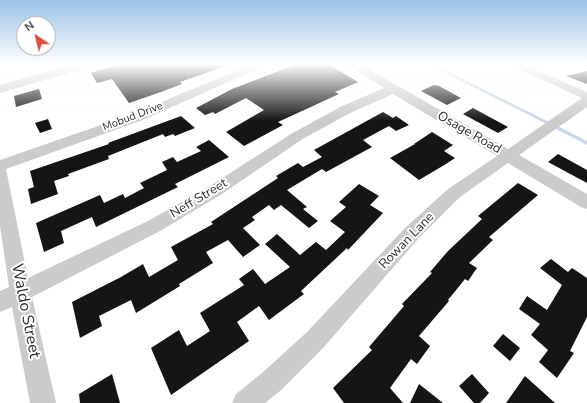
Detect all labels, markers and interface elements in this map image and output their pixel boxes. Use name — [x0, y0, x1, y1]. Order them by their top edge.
north arrow — [16, 16, 56, 56]
text: N — [22, 18, 37, 35]
street label: Mobud Drive — [101, 99, 165, 135]
street label: Osage Road — [434, 108, 504, 158]
street label: Neff Street — [168, 176, 230, 222]
street label: Rowan Lane — [376, 210, 438, 272]
street label: Waldo Street — [6, 262, 44, 360]

